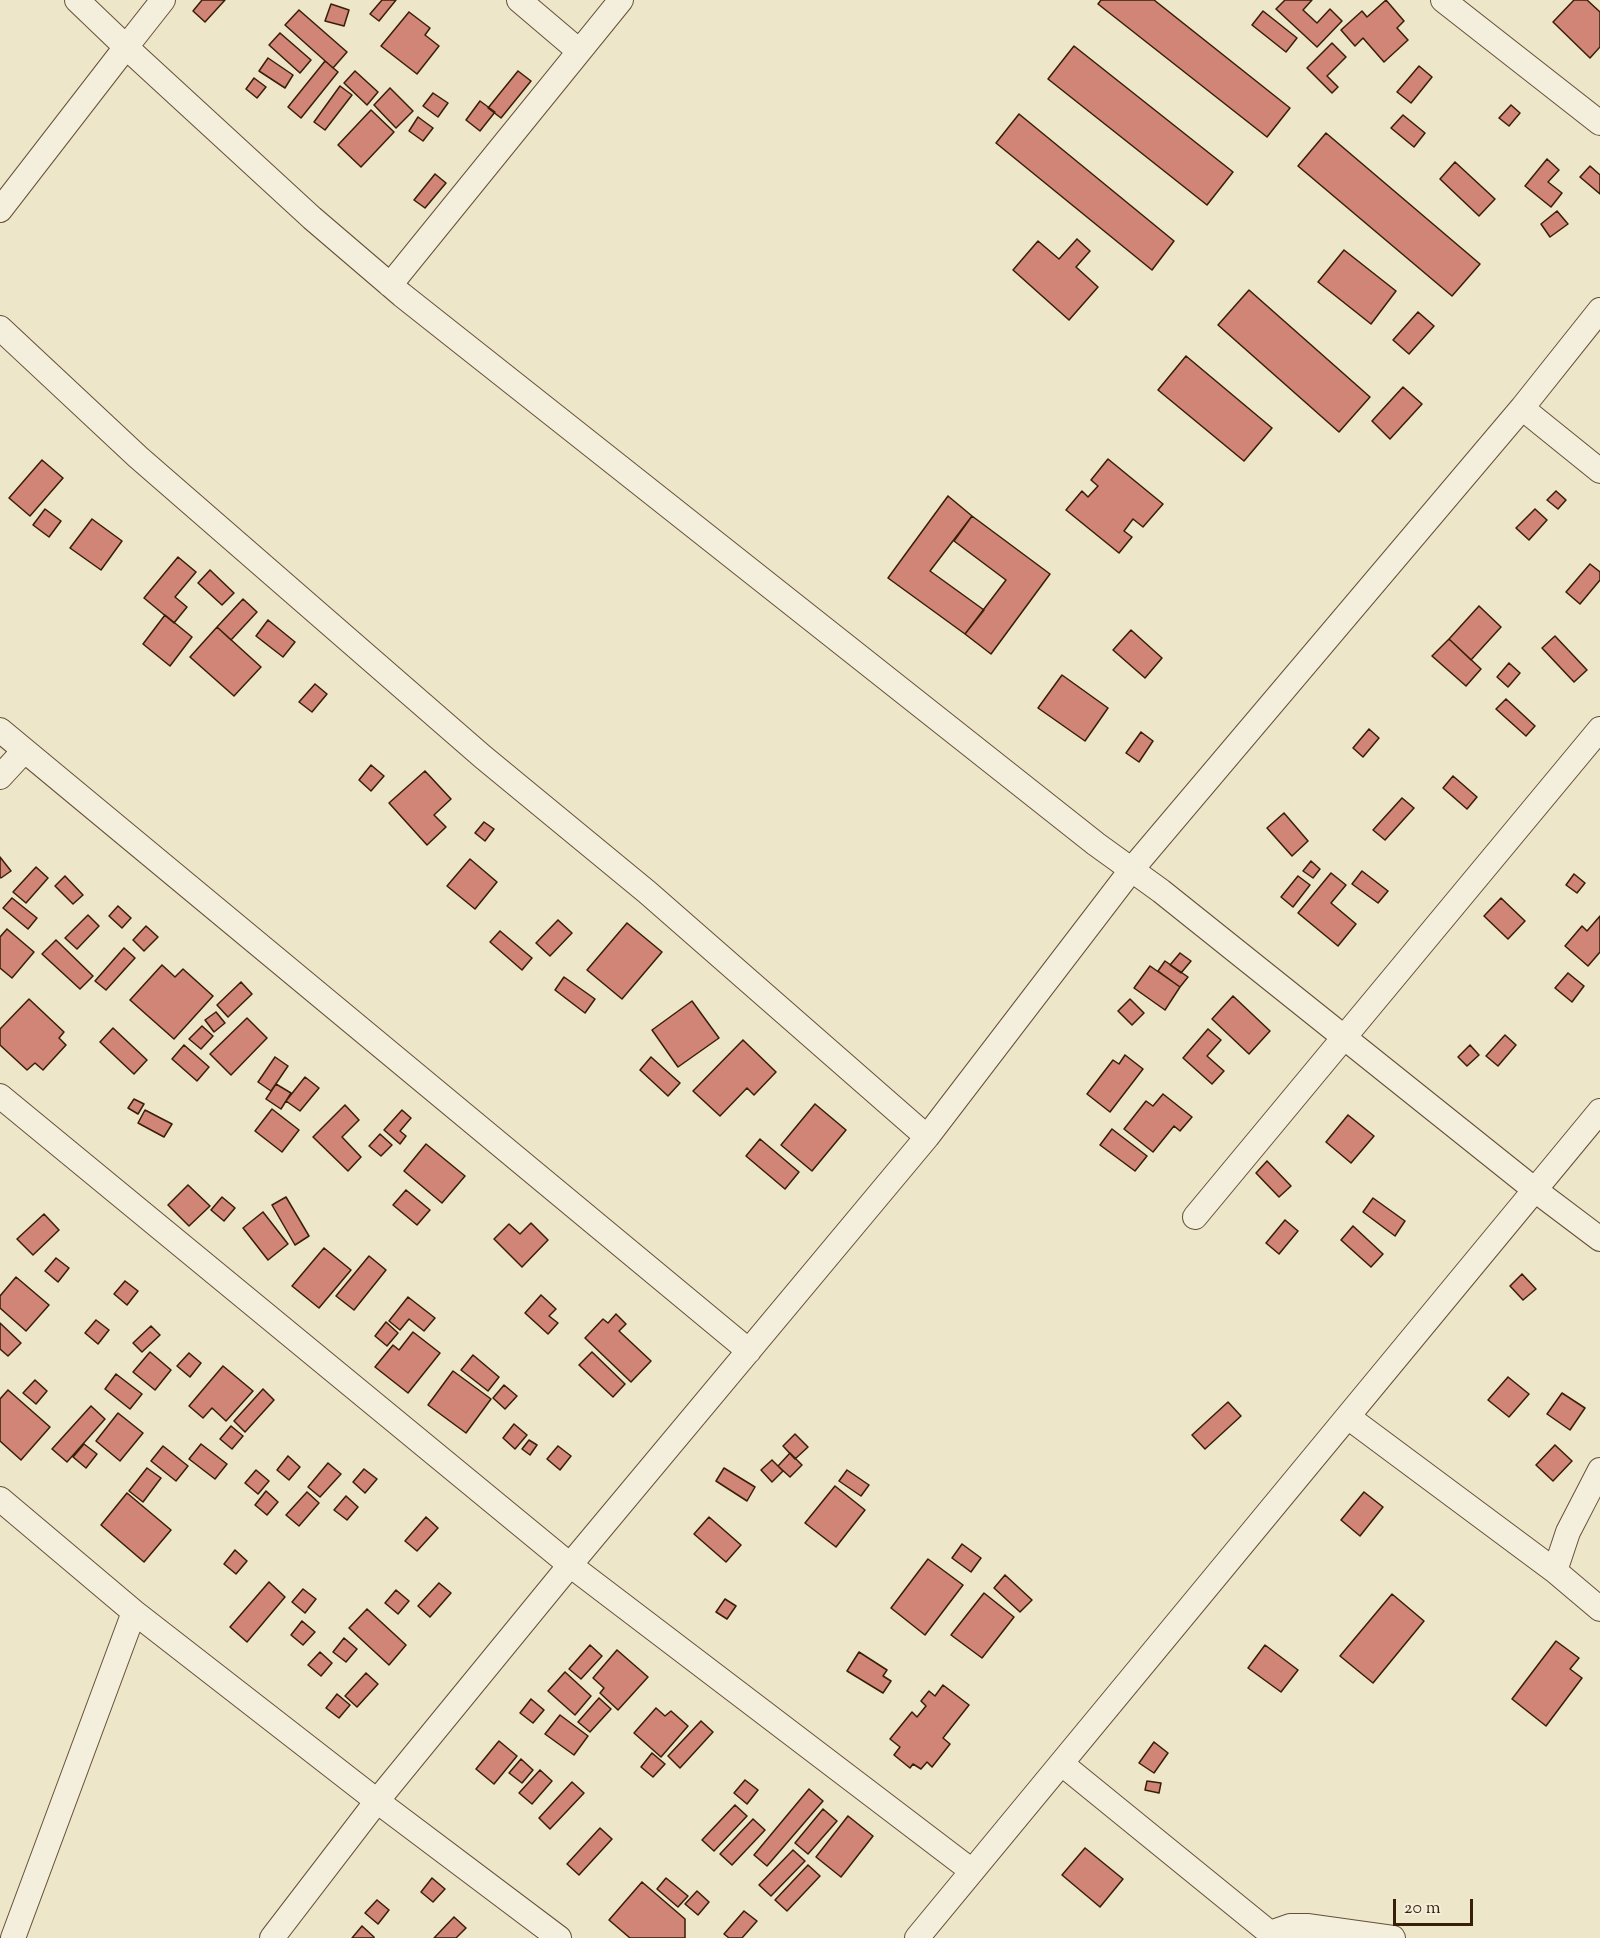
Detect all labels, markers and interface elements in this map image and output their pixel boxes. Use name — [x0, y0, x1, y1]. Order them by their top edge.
scale bar — [1396, 1887, 1476, 1925]
text: 20 m — [1404, 1896, 1441, 1922]

